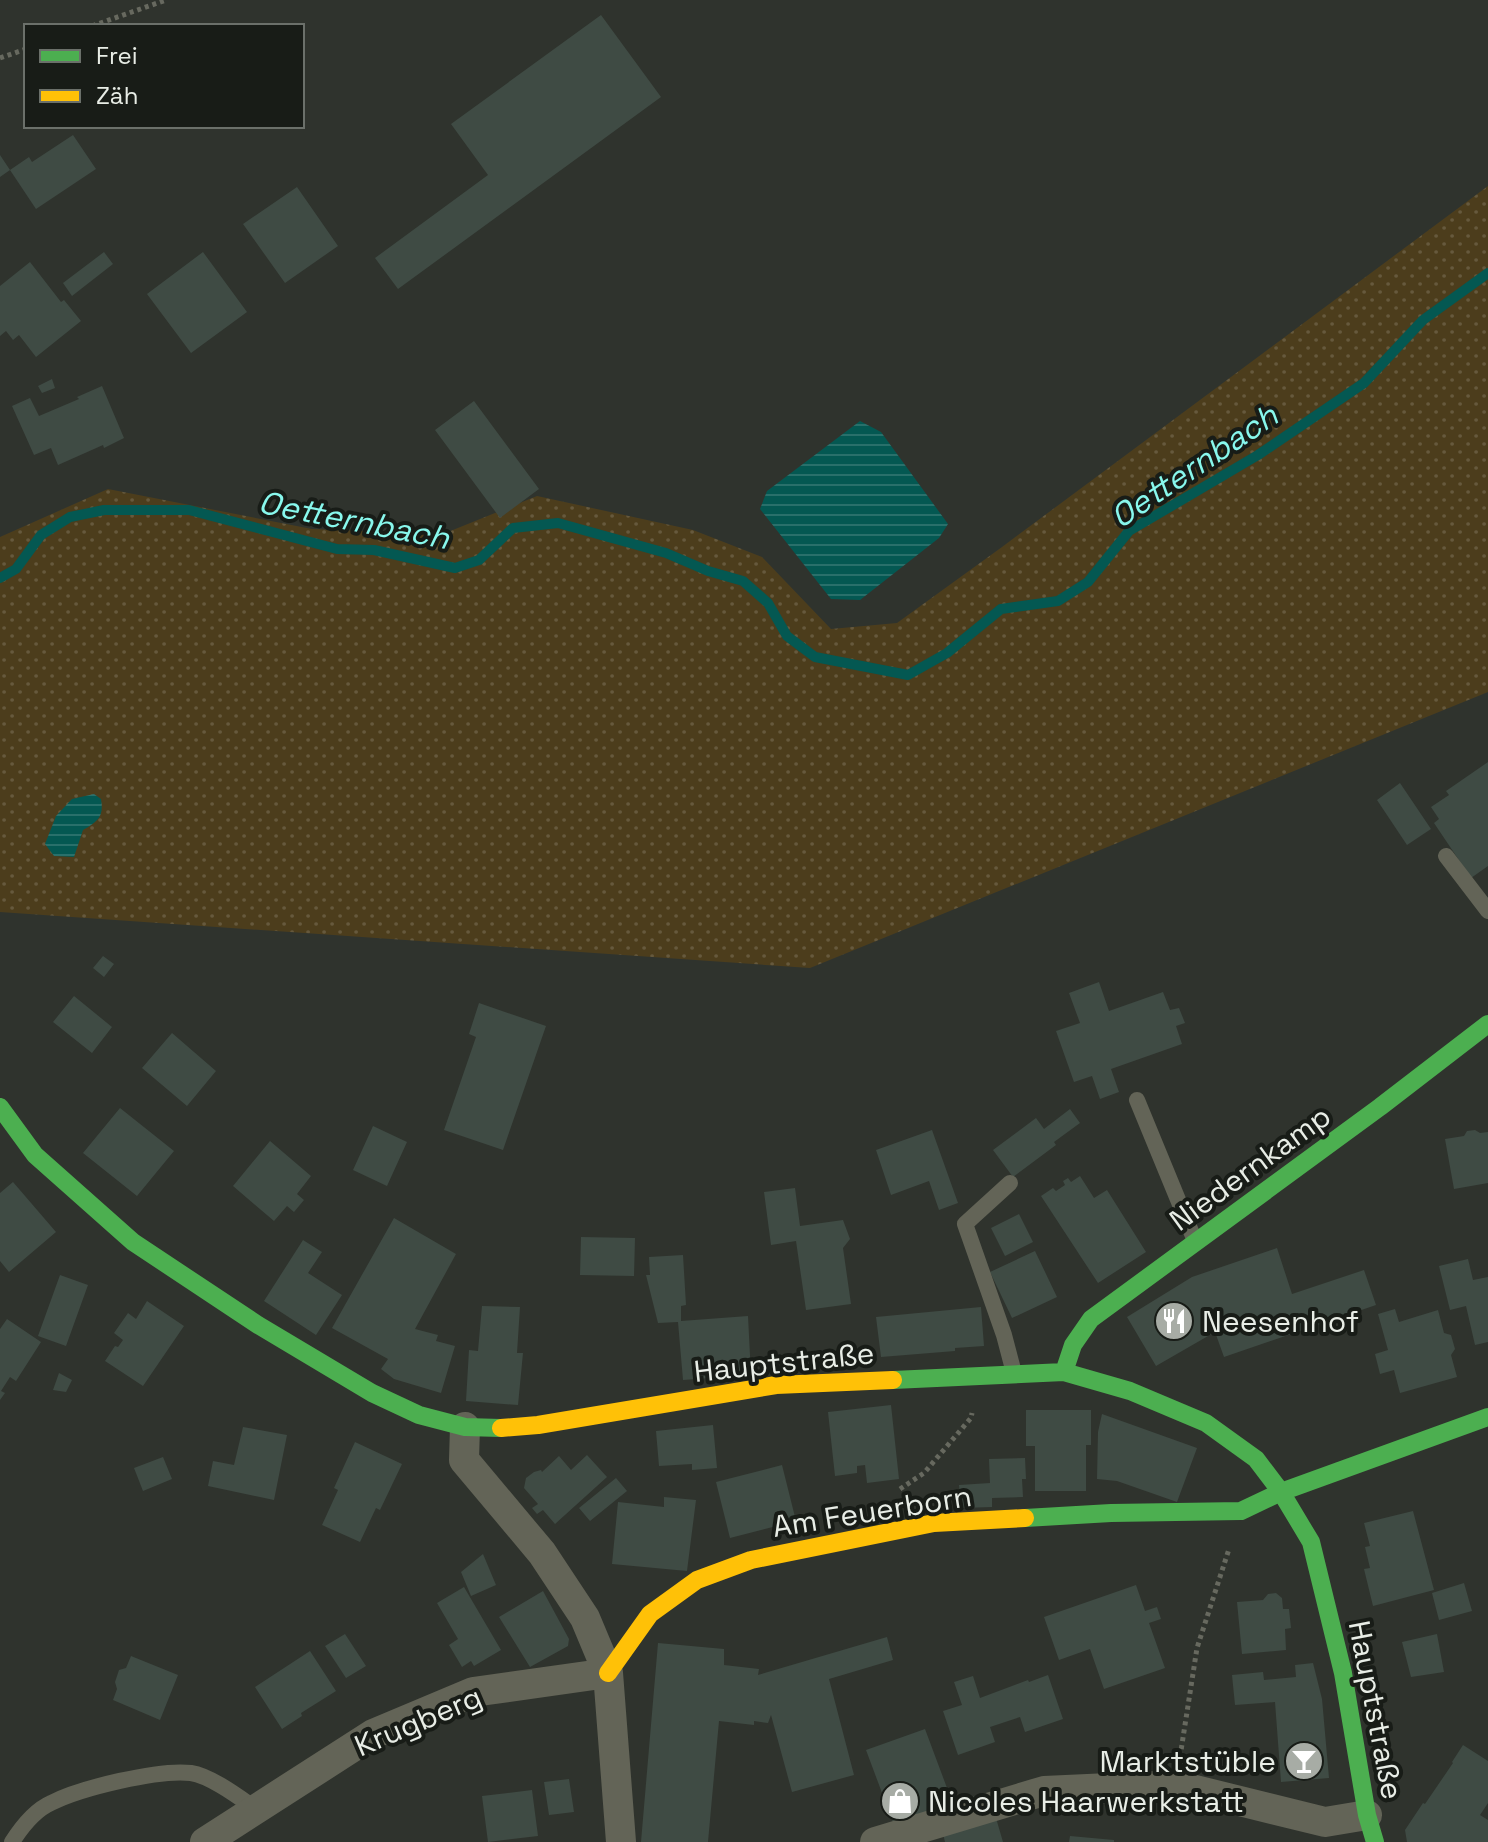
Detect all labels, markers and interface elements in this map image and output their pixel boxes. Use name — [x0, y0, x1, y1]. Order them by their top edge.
legend — [24, 24, 304, 128]
text: Frei — [96, 40, 138, 71]
text: Zäh — [96, 80, 138, 111]
water label: Oetternbach — [1103, 395, 1286, 537]
water label: Oetternbach — [255, 482, 454, 558]
street label: Niedernkamp — [1162, 1096, 1338, 1240]
restaurant icon: Neesenhof — [1153, 1300, 1195, 1342]
place label: Neesenhof — [1202, 1302, 1359, 1341]
street label: Hauptstraße — [692, 1333, 876, 1391]
street label: Am Feuerborn — [770, 1476, 974, 1546]
street label: Hauptstraße — [1340, 1617, 1412, 1803]
street label: Krugberg — [349, 1677, 487, 1765]
bar icon: Marktstüble — [1283, 1740, 1325, 1782]
place label: Marktstüble — [1099, 1742, 1276, 1781]
shop icon: Nicoles Haarwerkstatt — [879, 1780, 921, 1822]
place label: Nicoles Haarwerkstatt — [928, 1782, 1244, 1821]

